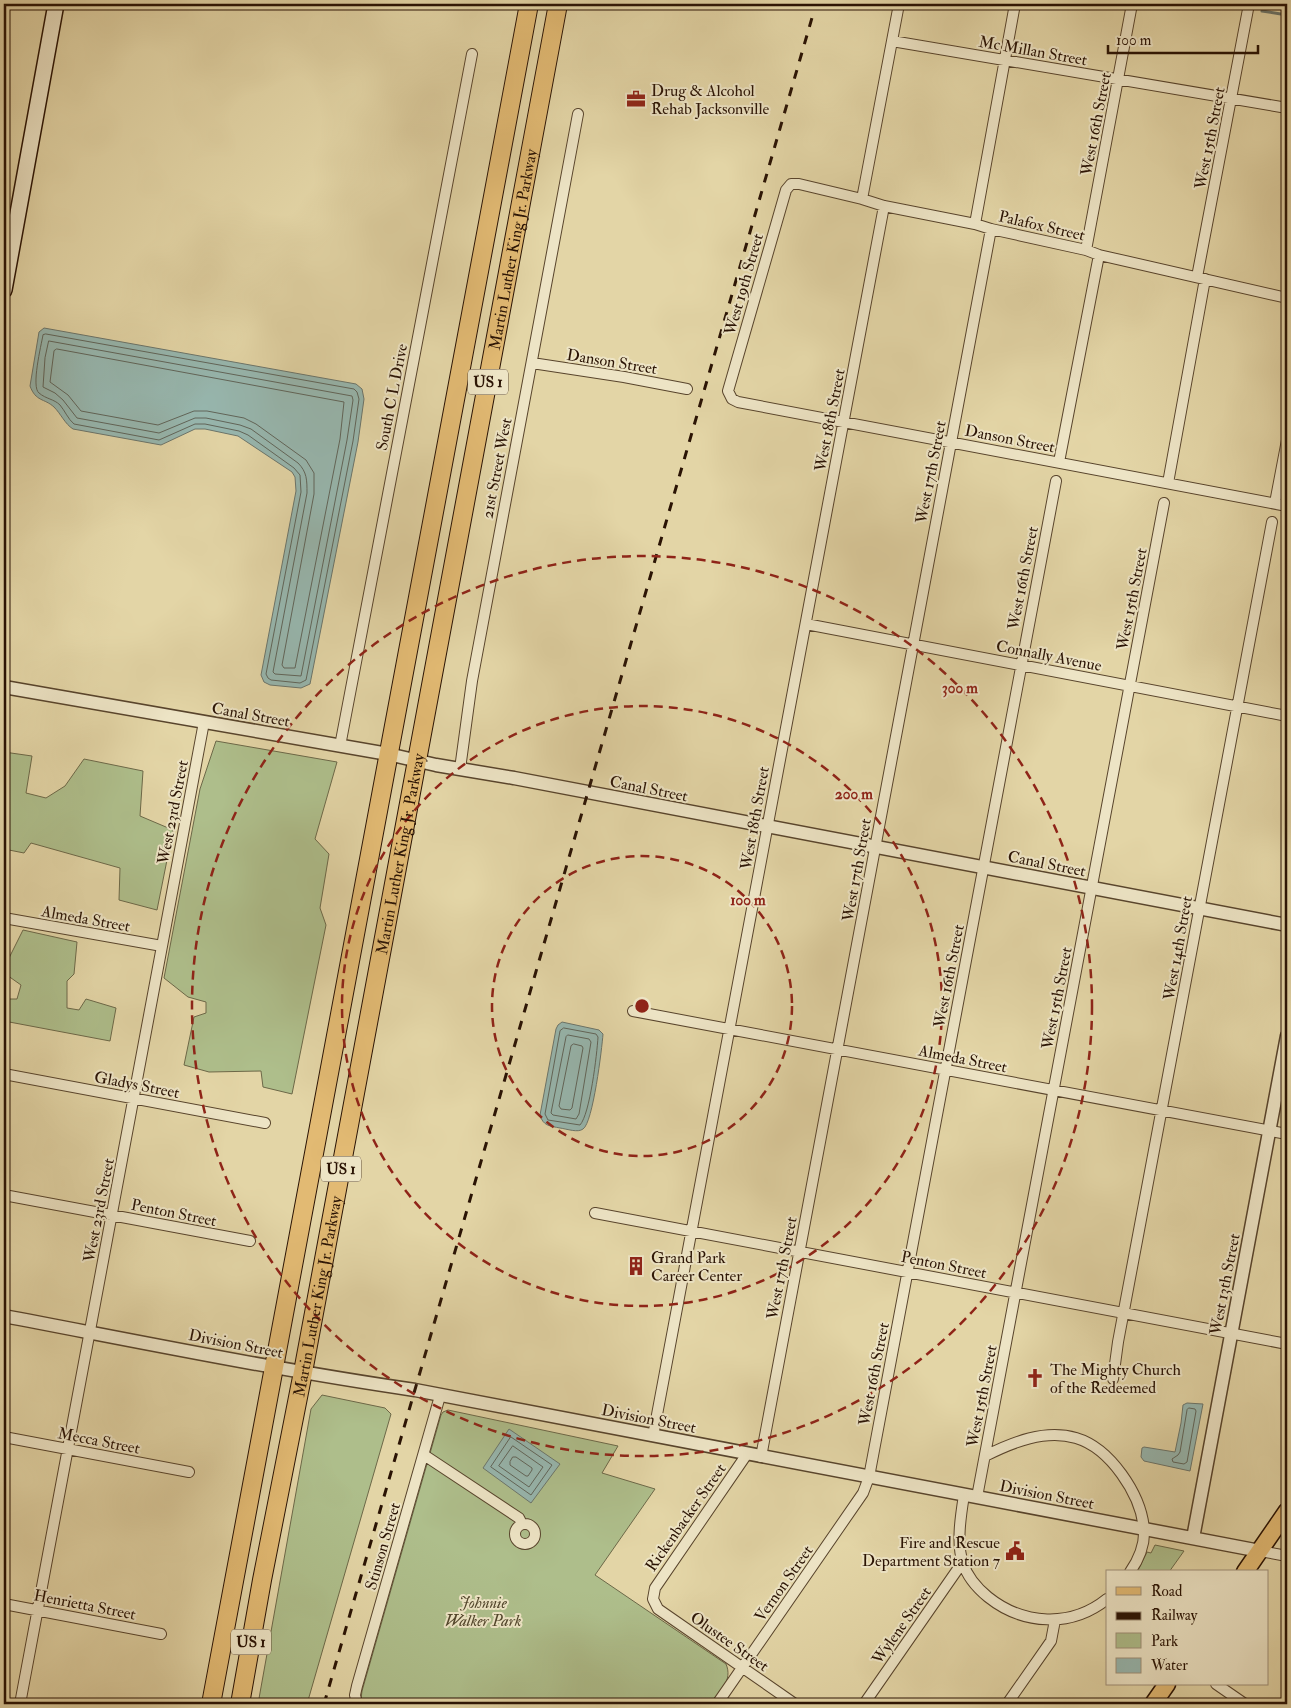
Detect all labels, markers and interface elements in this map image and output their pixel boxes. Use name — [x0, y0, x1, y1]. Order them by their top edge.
scale bar — [1108, 22, 1258, 54]
text: 100 m — [1116, 31, 1152, 50]
street label: Mc Millan Street — [977, 32, 1089, 70]
street label: West 16th Street — [1076, 71, 1116, 179]
place label: Drug & Alcohol Rehab Jacksonville — [651, 81, 769, 120]
street label: West 15th Street — [1190, 85, 1230, 192]
office icon: Drug & Alcohol Rehab Jacksonville — [625, 88, 647, 110]
street label: Martin Luther King Jr. Parkway — [485, 146, 542, 352]
street label: Palafox Street — [997, 206, 1087, 246]
street label: West 19th Street — [720, 231, 768, 338]
street label: South C L Drive — [372, 342, 412, 452]
street label: Danson Street — [565, 345, 658, 379]
street label: West 18th Street — [810, 367, 850, 474]
road number: US 1 — [468, 370, 508, 394]
street label: 21st Street West — [477, 416, 517, 520]
street label: West 17th Street — [911, 419, 951, 526]
street label: Danson Street — [963, 420, 1056, 458]
street label: West 16th Street — [1003, 525, 1043, 633]
street label: West 15th Street — [1112, 546, 1152, 653]
street label: Connally Avenue — [994, 636, 1104, 676]
text: 300 m — [942, 679, 978, 698]
street label: Canal Street — [210, 698, 292, 732]
street label: Martin Luther King Jr. Parkway — [372, 751, 429, 956]
street label: West 23rd Street — [153, 759, 193, 867]
street label: West 18th Street — [736, 765, 774, 872]
street label: Canal Street — [608, 772, 690, 806]
text: 200 m — [835, 785, 873, 804]
street label: West 17th Street — [838, 817, 876, 924]
street label: Canal Street — [1006, 847, 1088, 881]
text: 100 m — [730, 891, 766, 910]
street label: West 14th Street — [1159, 895, 1197, 1003]
street label: Almeda Street — [39, 901, 132, 937]
street label: West 16th Street — [929, 923, 969, 1031]
street label: West 15th Street — [1037, 945, 1077, 1052]
centre of rings — [633, 997, 651, 1015]
street label: Almeda Street — [916, 1040, 1009, 1077]
street label: Gladys Street — [92, 1067, 181, 1103]
road number: US 1 — [321, 1156, 361, 1182]
street label: West 23rd Street — [79, 1157, 119, 1265]
street label: Martin Luther King Jr. Parkway — [289, 1193, 347, 1399]
street label: Penton Street — [129, 1195, 218, 1231]
street label: West 17th Street — [762, 1215, 802, 1322]
street label: West 13th Street — [1205, 1232, 1245, 1338]
street label: Penton Street — [899, 1247, 988, 1283]
place label: Grand Park Career Center — [651, 1248, 742, 1286]
building icon: Grand Park Career Center — [625, 1255, 647, 1277]
street label: West 16th Street — [854, 1321, 894, 1429]
street label: Division Street — [187, 1325, 285, 1363]
street label: West 15th Street — [962, 1343, 1002, 1450]
place label: The Mighty Church of the Redeemed — [1050, 1360, 1181, 1398]
church icon: The Mighty Church of the Redeemed — [1024, 1367, 1046, 1389]
street label: Division Street — [600, 1400, 698, 1438]
street label: Mecca Street — [56, 1423, 142, 1459]
street label: Rickenbacker Street — [641, 1460, 731, 1575]
street label: Division Street — [998, 1476, 1096, 1514]
street label: Stinson Street — [361, 1500, 405, 1592]
place label: Fire and Rescue Department Station 7 — [862, 1533, 1001, 1572]
public building icon: Fire and Rescue Department Station 7 — [1004, 1540, 1026, 1562]
street label: Vernon Street — [750, 1541, 817, 1626]
legend — [1106, 1570, 1268, 1686]
text: Road — [1151, 1582, 1183, 1601]
street label: Wylene Street — [867, 1583, 936, 1669]
street label: Henrietta Street — [32, 1585, 138, 1625]
park label: Johnnie Walker Park — [445, 1593, 522, 1631]
text: Railway — [1151, 1606, 1198, 1625]
street label: Olustee Street — [686, 1607, 773, 1676]
road number: US 1 — [231, 1630, 271, 1654]
text: Park — [1151, 1632, 1178, 1651]
text: Water — [1150, 1656, 1188, 1675]

